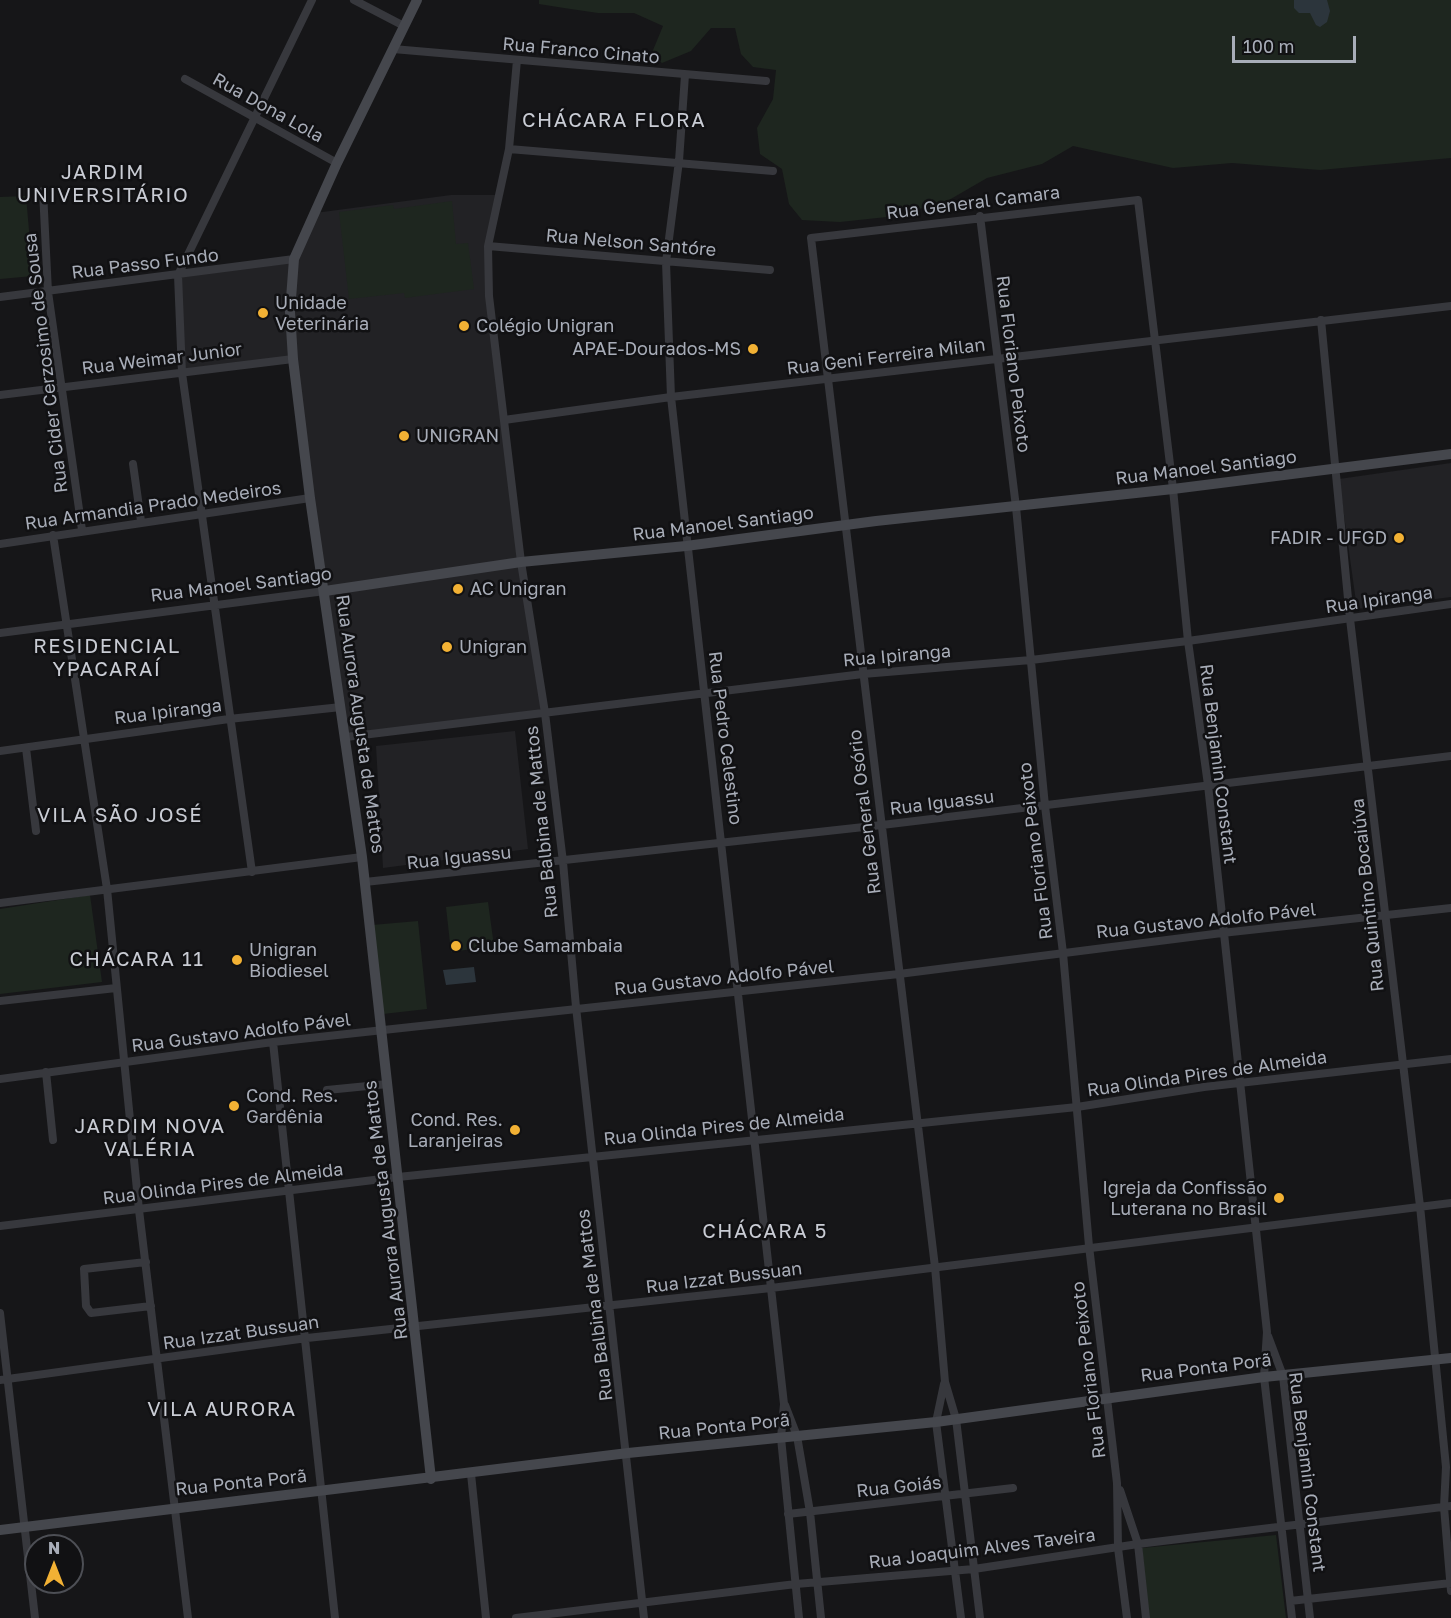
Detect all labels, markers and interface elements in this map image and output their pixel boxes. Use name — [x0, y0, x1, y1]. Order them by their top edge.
scale bar — [1235, 24, 1360, 62]
street label: Rua Franco Cinato — [502, 33, 660, 69]
text: 100 m — [1243, 35, 1294, 57]
street label: Rua Dona Lola — [209, 69, 327, 147]
district label: CHÁCARA FLORA — [522, 109, 706, 133]
district label: JARDIM UNIVERSITÁRIO — [17, 161, 189, 208]
street label: Rua General Camara — [885, 182, 1061, 224]
street label: Rua Nelson Santóre — [545, 225, 717, 261]
street label: Rua Cider Cerzosimo de Sousa — [19, 232, 73, 494]
street label: Rua Passo Fundo — [70, 244, 220, 284]
street label: Rua Floriano Peixoto — [991, 274, 1035, 454]
place label: Unidade Veterinária — [275, 292, 369, 334]
marker: Unidade Veterinária — [256, 306, 270, 320]
place label: Colégio Unigran — [476, 315, 614, 337]
marker: Colégio Unigran — [457, 319, 471, 333]
street label: Rua Geni Ferreira Milan — [785, 334, 987, 380]
street label: Rua Weimar Junior — [81, 338, 243, 380]
place label: APAE-Dourados-MS — [572, 338, 741, 360]
marker: APAE-Dourados-MS — [746, 342, 760, 356]
place label: UNIGRAN — [416, 425, 499, 447]
marker: UNIGRAN — [397, 429, 411, 443]
street label: Rua Manoel Santiago — [1114, 446, 1298, 490]
street label: Rua Armandia Prado Medeiros — [23, 477, 283, 535]
street label: Rua Manoel Santiago — [631, 502, 815, 546]
place label: FADIR - UFGD — [1270, 527, 1387, 549]
marker: FADIR - UFGD — [1392, 531, 1406, 545]
street label: Rua Manoel Santiago — [149, 563, 333, 607]
place label: AC Unigran — [470, 578, 567, 600]
marker: AC Unigran — [451, 582, 465, 596]
street label: Rua Ipiranga — [1324, 582, 1434, 618]
street label: Rua Aurora Augusta de Mattos — [331, 593, 389, 855]
district label: RESIDENCIAL YPACARAÍ — [33, 635, 181, 682]
place label: Unigran — [459, 636, 527, 658]
marker: Unigran — [440, 640, 454, 654]
street label: Rua Ipiranga — [842, 641, 952, 671]
street label: Rua Pedro Celestino — [704, 650, 746, 826]
street label: Rua Benjamin Constant — [1195, 663, 1241, 865]
street label: Rua Ipiranga — [113, 695, 223, 729]
street label: Rua Balbina de Mattos — [521, 725, 563, 919]
street label: Rua General Osório — [844, 728, 886, 896]
street label: Rua Floriano Peixoto — [1014, 761, 1058, 941]
street label: Rua Iguassu — [888, 786, 996, 820]
street label: Rua Quintino Bocaiúva — [1347, 797, 1389, 993]
district label: VILA SÃO JOSÉ — [37, 804, 203, 828]
street label: Rua Iguassu — [406, 842, 512, 874]
street label: Rua Gustavo Adolfo Pável — [1095, 899, 1317, 943]
place label: Clube Samambaia — [468, 935, 623, 957]
place label: Unigran Biodiesel — [249, 939, 329, 982]
marker: Clube Samambaia — [449, 939, 463, 953]
district label: CHÁCARA 11 — [70, 948, 204, 972]
marker: Unigran Biodiesel — [230, 953, 244, 967]
street label: Rua Gustavo Adolfo Pável — [613, 956, 835, 1000]
street label: Rua Gustavo Adolfo Pável — [130, 1009, 352, 1057]
street label: Rua Olinda Pires de Almeida — [1086, 1046, 1328, 1102]
street label: Rua Aurora Augusta de Mattos — [359, 1079, 413, 1341]
place label: Cond. Res. Gardênia — [246, 1085, 339, 1128]
marker: Cond. Res. Gardênia — [227, 1099, 241, 1113]
street label: Rua Olinda Pires de Almeida — [603, 1104, 845, 1150]
place label: Cond. Res. Laranjeiras — [408, 1109, 503, 1152]
district label: JARDIM NOVA VALÉRIA — [74, 1115, 226, 1162]
marker: Cond. Res. Laranjeiras — [508, 1123, 522, 1137]
street label: Rua Olinda Pires de Almeida — [102, 1159, 344, 1209]
place label: Igreja da Confissão Luterana no Brasil — [1102, 1177, 1267, 1220]
marker: Igreja da Confissão Luterana no Brasil — [1272, 1191, 1286, 1205]
street label: Rua Balbina de Mattos — [573, 1208, 617, 1402]
district label: CHÁCARA 5 — [702, 1220, 828, 1244]
street label: Rua Izzat Bussuan — [645, 1258, 803, 1298]
street label: Rua Floriano Peixoto — [1067, 1280, 1111, 1460]
street label: Rua Izzat Bussuan — [162, 1311, 320, 1355]
street label: Rua Ponta Porã — [1139, 1349, 1273, 1387]
street label: Rua Benjamin Constant — [1284, 1371, 1330, 1573]
district label: VILA AURORA — [147, 1398, 297, 1422]
street label: Rua Ponta Porã — [657, 1409, 791, 1445]
street label: Rua Ponta Porã — [174, 1465, 308, 1501]
street label: Rua Goiás — [855, 1472, 943, 1502]
street label: Rua Joaquim Alves Taveira — [867, 1524, 1097, 1574]
north arrow — [24, 1534, 84, 1594]
text: N — [48, 1538, 60, 1558]

